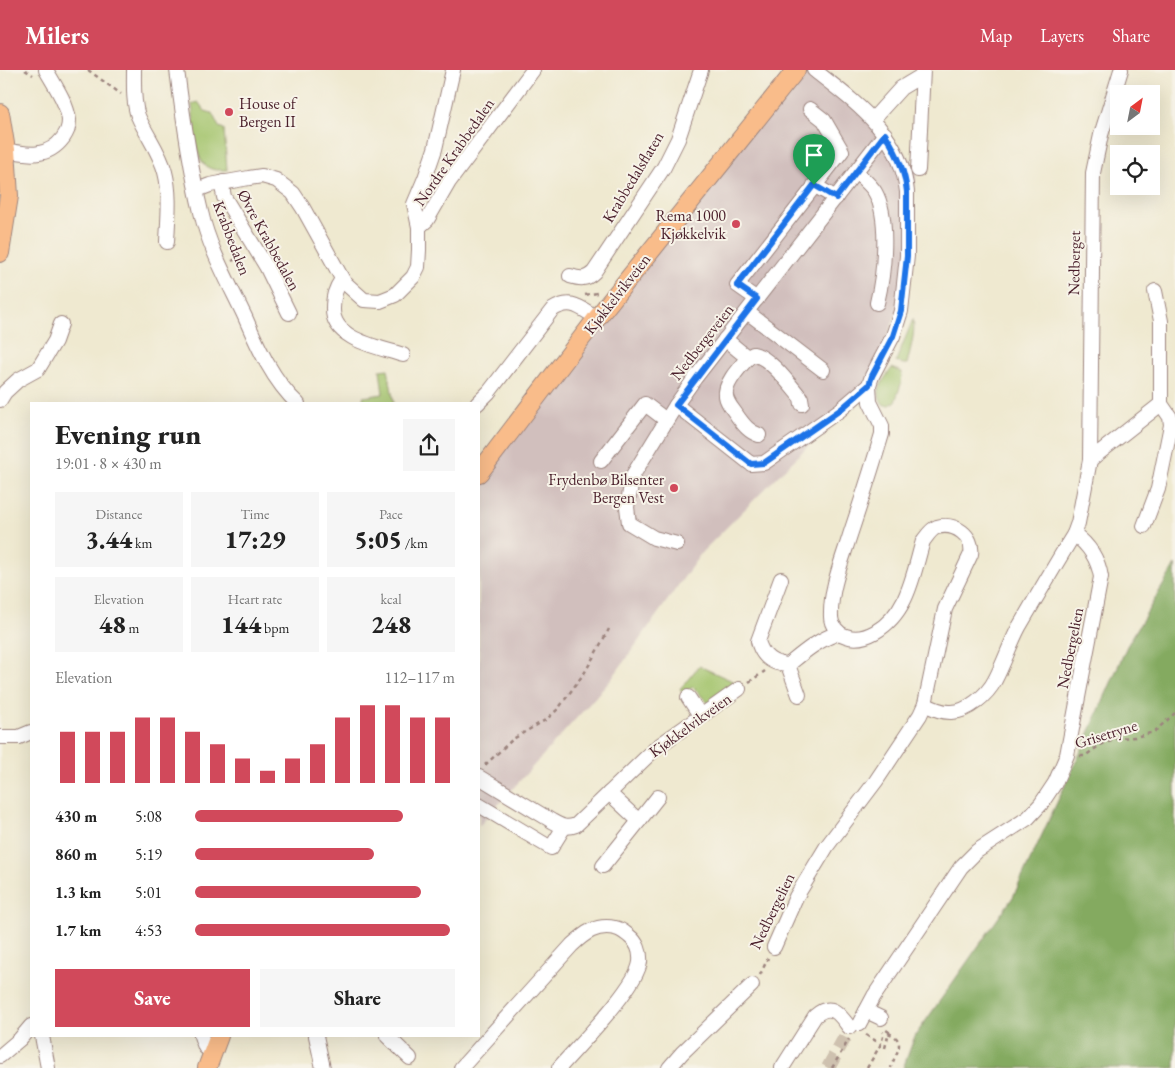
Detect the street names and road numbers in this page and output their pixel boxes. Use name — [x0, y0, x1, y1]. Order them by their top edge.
street label: Nordre Krabbedalen — [409, 94, 499, 210]
street label: Krabbedalsflaten — [598, 127, 669, 226]
street label: Øvre Krabbedalen — [233, 186, 306, 295]
street label: Krabbedalen — [208, 198, 256, 279]
street label: Nedberget — [1063, 230, 1085, 296]
street label: Kjøkkelvikveien — [579, 249, 655, 339]
street label: Nedbergeveien — [666, 299, 739, 384]
street label: Nedbergelien — [1052, 605, 1088, 690]
street label: Kjøkkelvikveien — [645, 688, 736, 762]
street label: Grisetryne — [1072, 715, 1140, 753]
street label: Nedbergelien — [745, 869, 800, 953]

